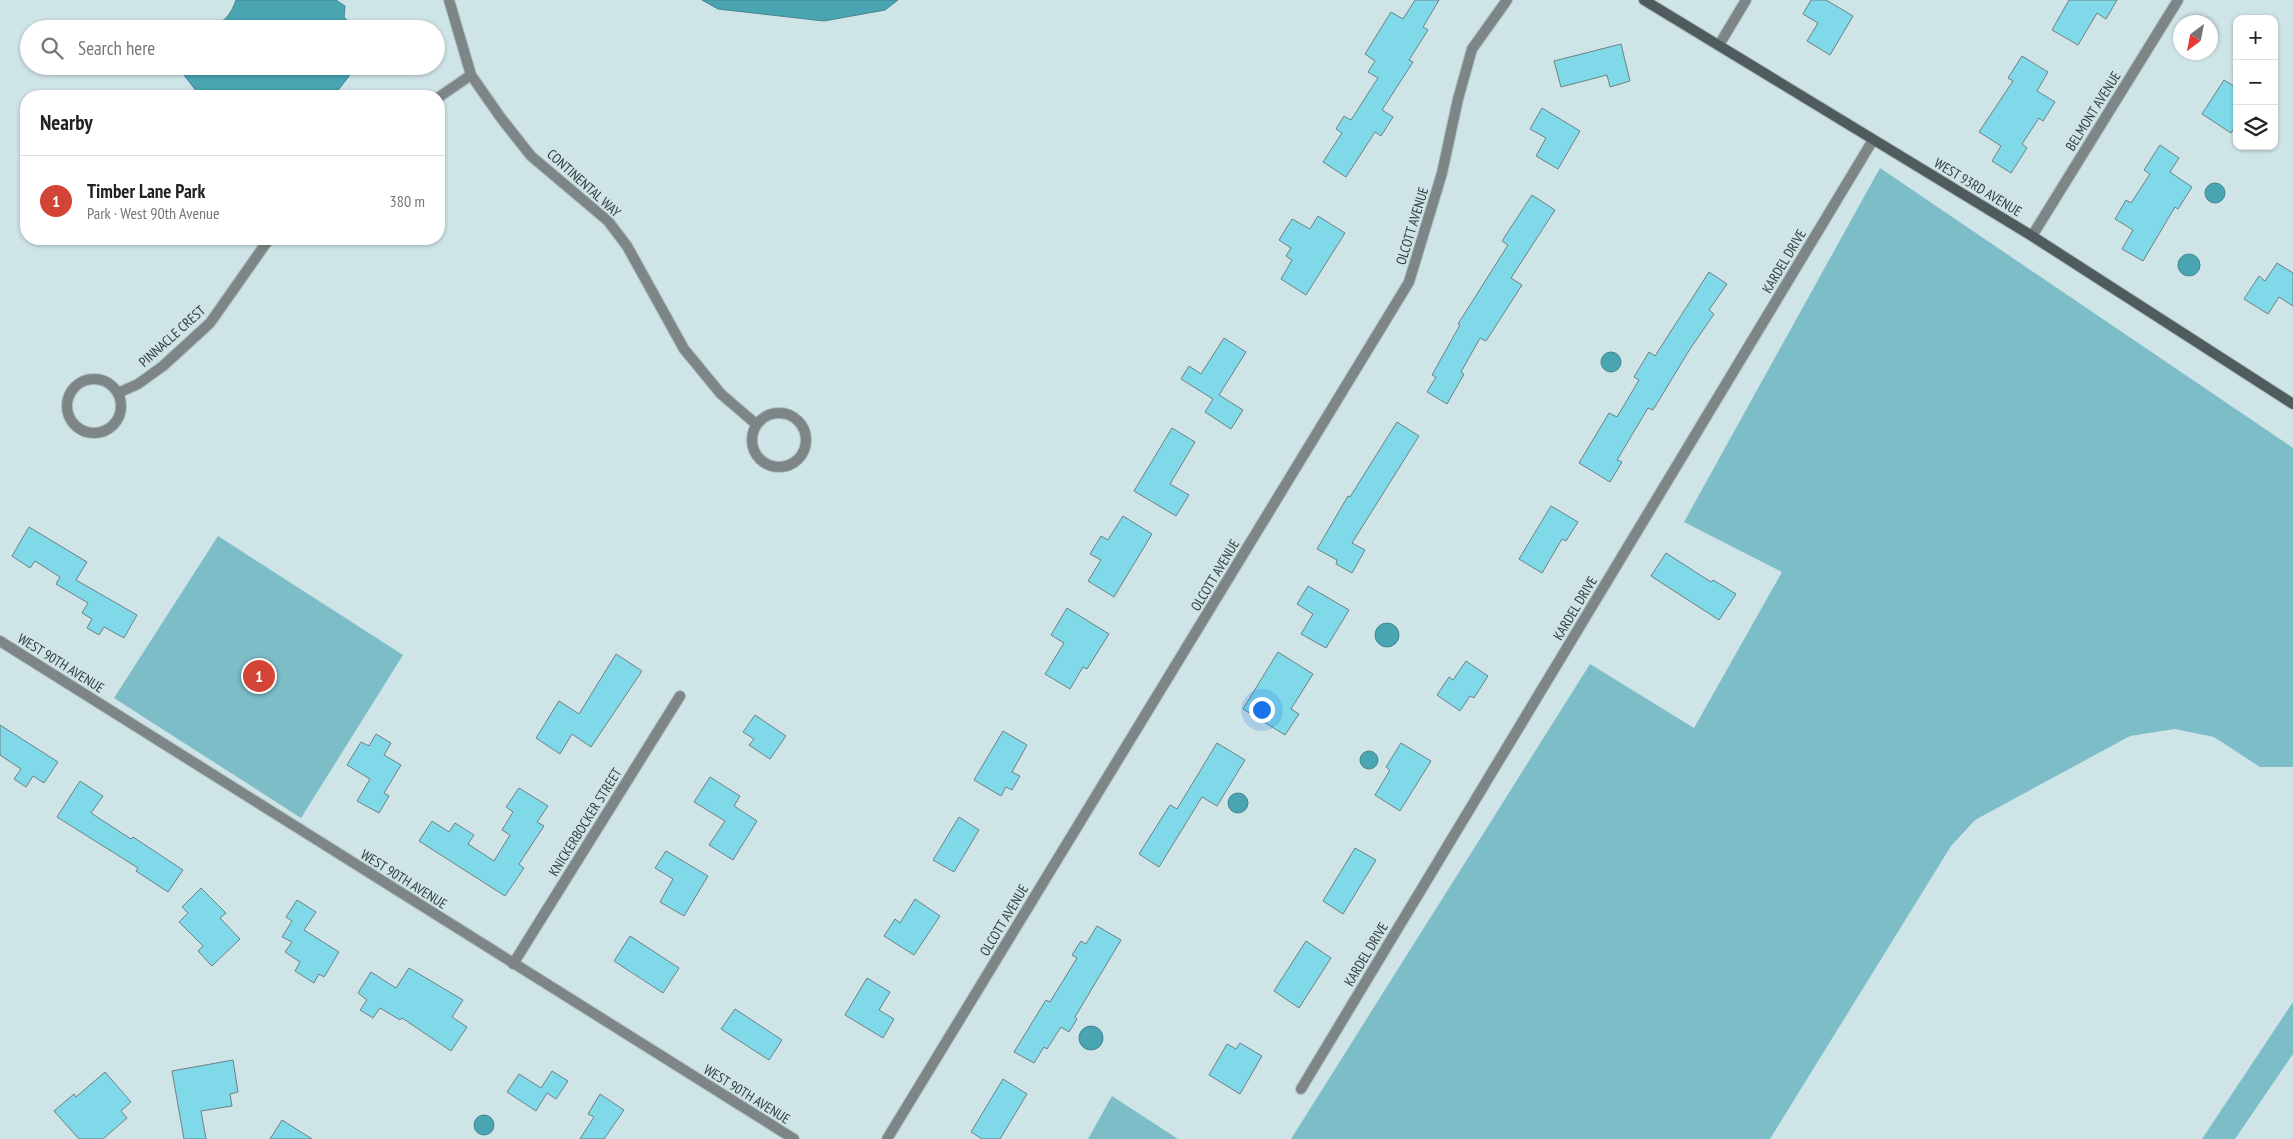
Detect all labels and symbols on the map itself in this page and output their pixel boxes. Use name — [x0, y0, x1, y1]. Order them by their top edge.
north arrow — [2173, 15, 2218, 60]
street label: BELMONT AVENUE — [2061, 68, 2125, 154]
street label: CONTINENTAL WAY — [543, 145, 625, 221]
street label: WEST 93RD AVENUE — [1931, 154, 2025, 220]
street label: OLCOTT AVENUE — [1392, 185, 1432, 267]
street label: KARDEL DRIVE — [1758, 226, 1810, 296]
street label: PINNACLE CREST — [135, 301, 210, 371]
street label: OLCOTT AVENUE — [1187, 536, 1243, 614]
street label: KARDEL DRIVE — [1549, 573, 1601, 643]
street label: WEST 90TH AVENUE — [14, 629, 108, 697]
pin: 1 — [243, 657, 275, 695]
your location — [1249, 697, 1275, 723]
street label: KNICKERBOCKER STREET — [544, 764, 626, 879]
street label: WEST 90TH AVENUE — [357, 845, 451, 913]
street label: OLCOTT AVENUE — [976, 881, 1032, 959]
street label: KARDEL DRIVE — [1340, 919, 1392, 989]
street label: WEST 90TH AVENUE — [700, 1060, 794, 1128]

